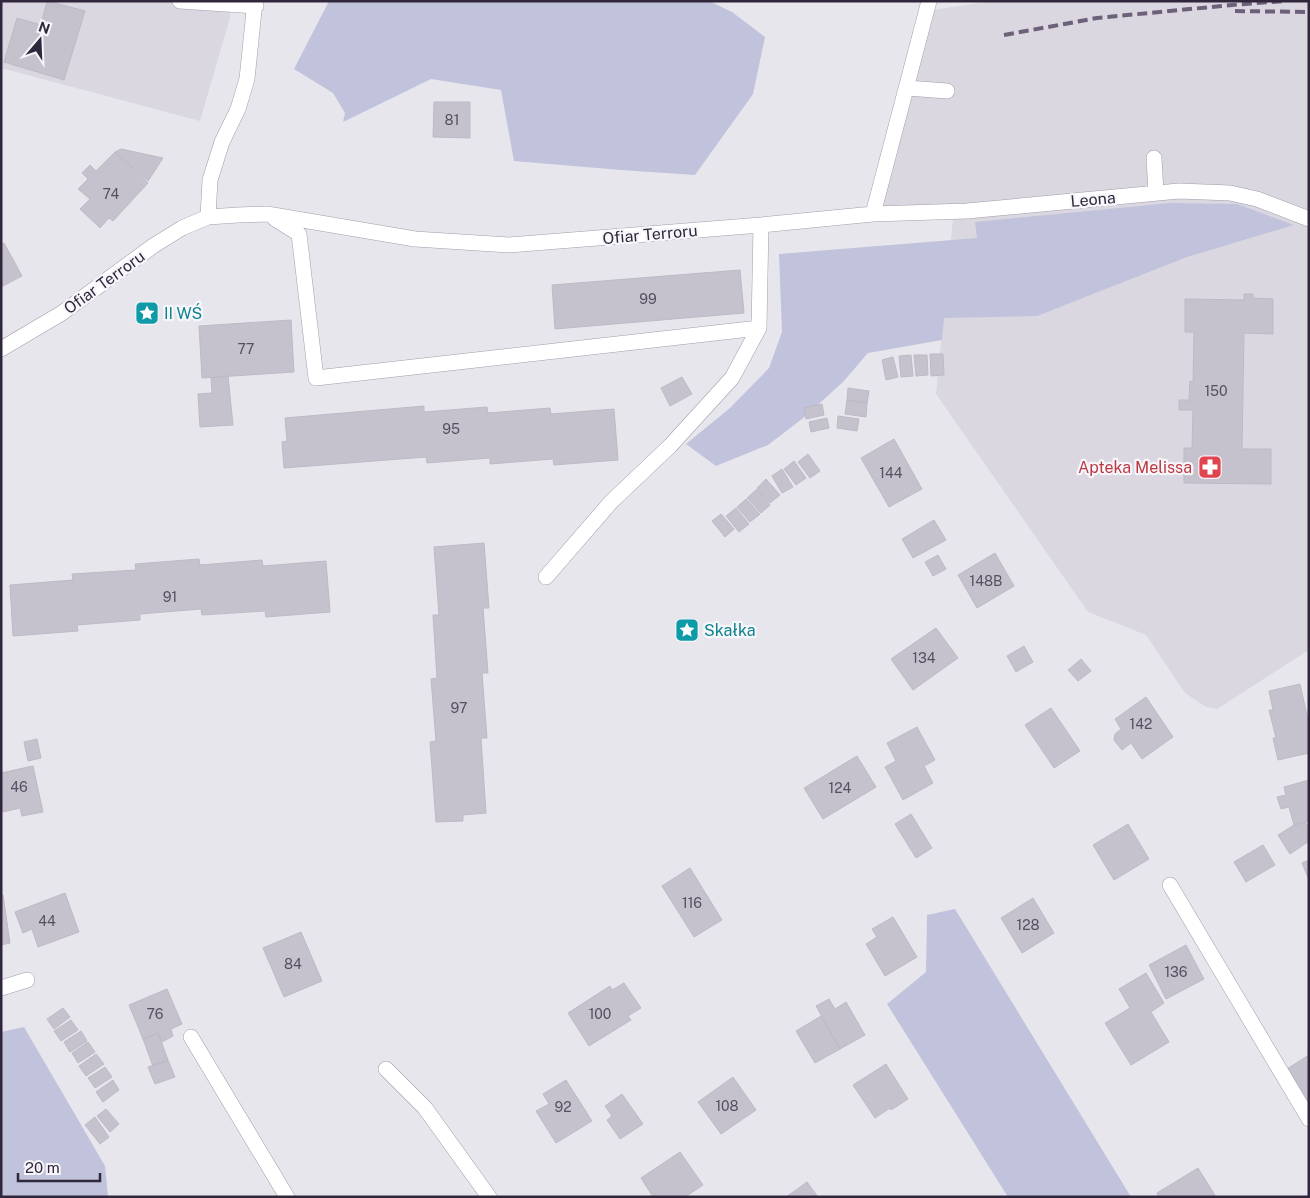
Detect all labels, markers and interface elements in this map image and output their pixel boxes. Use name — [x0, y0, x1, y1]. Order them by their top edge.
north arrow — [15, 15, 65, 65]
text: N — [36, 18, 52, 37]
house number: 81 — [445, 112, 459, 128]
house number: 74 — [103, 186, 120, 202]
street label: Leona — [1070, 188, 1116, 211]
street label: Ofiar Terroru — [602, 221, 698, 248]
street label: Ofiar Terroru — [60, 247, 148, 318]
house number: 99 — [639, 291, 657, 307]
place icon: II WŚ — [134, 300, 160, 326]
place label: II WŚ — [164, 303, 202, 323]
house number: 77 — [238, 341, 255, 357]
house number: 150 — [1204, 383, 1228, 399]
house number: 95 — [442, 421, 460, 437]
pharmacy icon: Apteka Melissa — [1197, 454, 1223, 480]
place label: Apteka Melissa — [1078, 458, 1192, 477]
house number: 144 — [879, 465, 903, 481]
house number: 148B — [970, 573, 1002, 589]
house number: 91 — [163, 589, 177, 605]
place icon: Skałka — [674, 617, 700, 643]
place label: Skałka — [704, 621, 756, 640]
house number: 134 — [912, 650, 936, 666]
house number: 97 — [451, 700, 467, 716]
house number: 142 — [1130, 716, 1152, 732]
house number: 46 — [10, 779, 28, 795]
house number: 124 — [829, 780, 852, 796]
house number: 116 — [682, 895, 702, 911]
house number: 44 — [38, 913, 56, 929]
house number: 128 — [1016, 917, 1040, 933]
house number: 84 — [284, 956, 302, 972]
house number: 136 — [1164, 964, 1188, 980]
house number: 76 — [147, 1006, 164, 1022]
house number: 100 — [589, 1006, 611, 1022]
house number: 108 — [715, 1098, 739, 1114]
house number: 92 — [554, 1099, 572, 1115]
scale bar — [18, 1150, 100, 1182]
text: 20 m — [25, 1159, 60, 1176]

